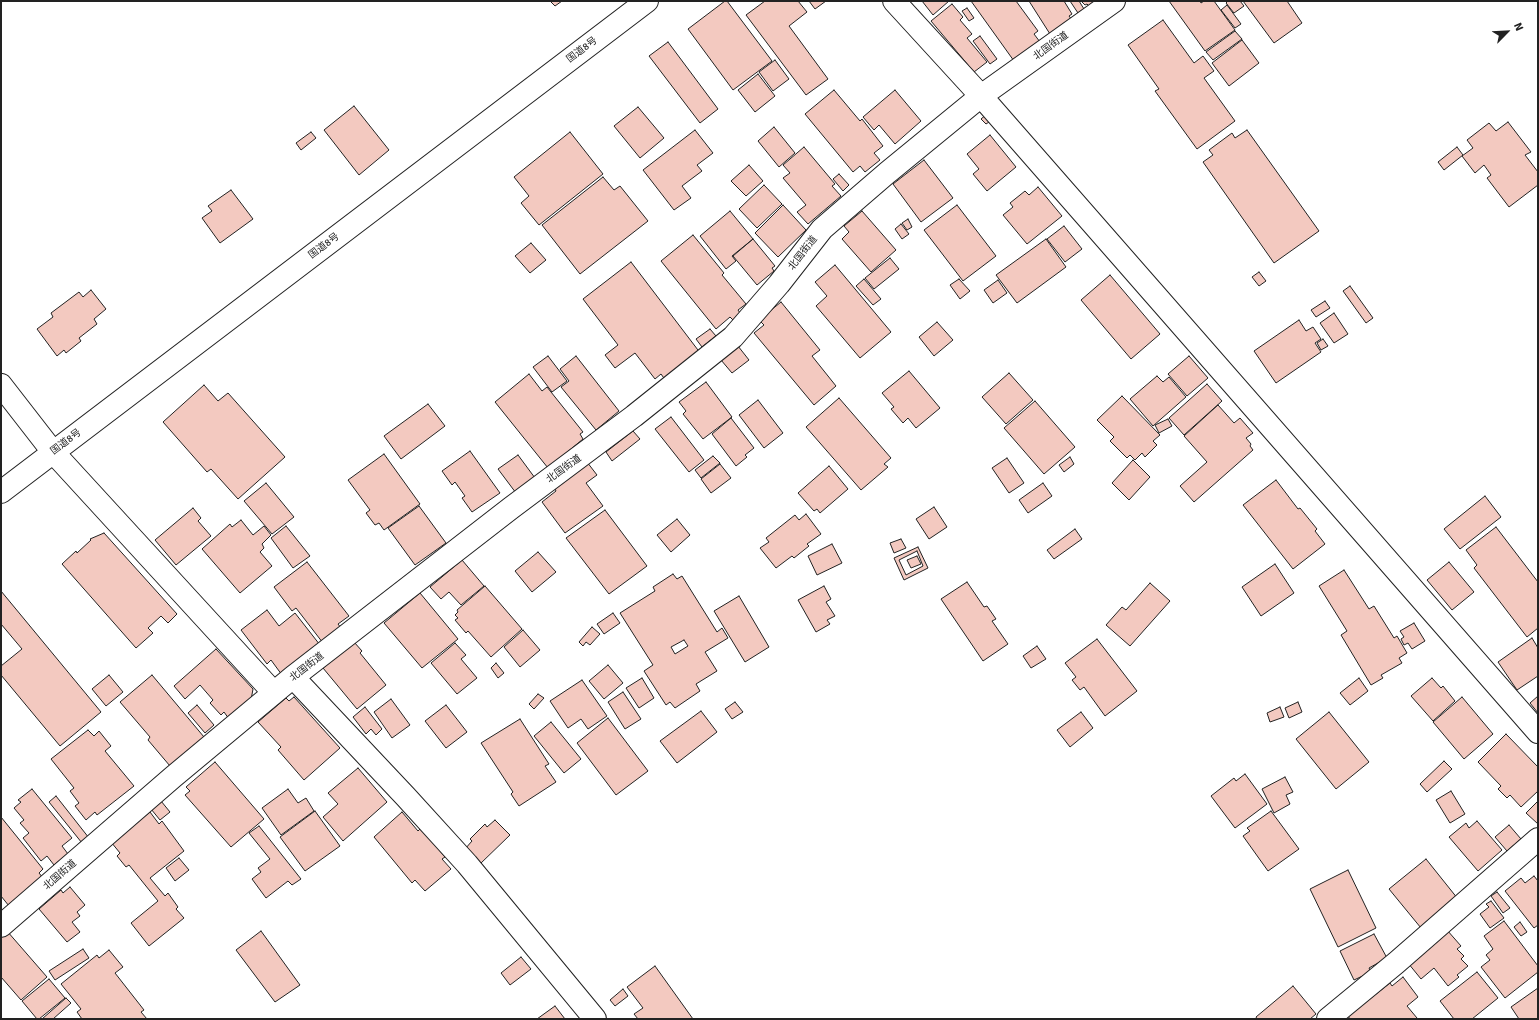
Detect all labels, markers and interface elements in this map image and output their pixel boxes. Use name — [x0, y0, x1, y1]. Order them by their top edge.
north arrow — [1487, 12, 1527, 52]
text: N — [1511, 21, 1526, 33]
street label: 北国街道 — [1031, 29, 1071, 63]
street label: 国道8号 — [564, 35, 600, 65]
street label: 国道8号 — [306, 231, 342, 261]
street label: 北国街道 — [786, 234, 820, 272]
street label: 国道8号 — [48, 427, 84, 457]
street label: 北国街道 — [544, 452, 584, 486]
street label: 北国街道 — [288, 650, 326, 684]
street label: 北国街道 — [41, 857, 79, 893]

